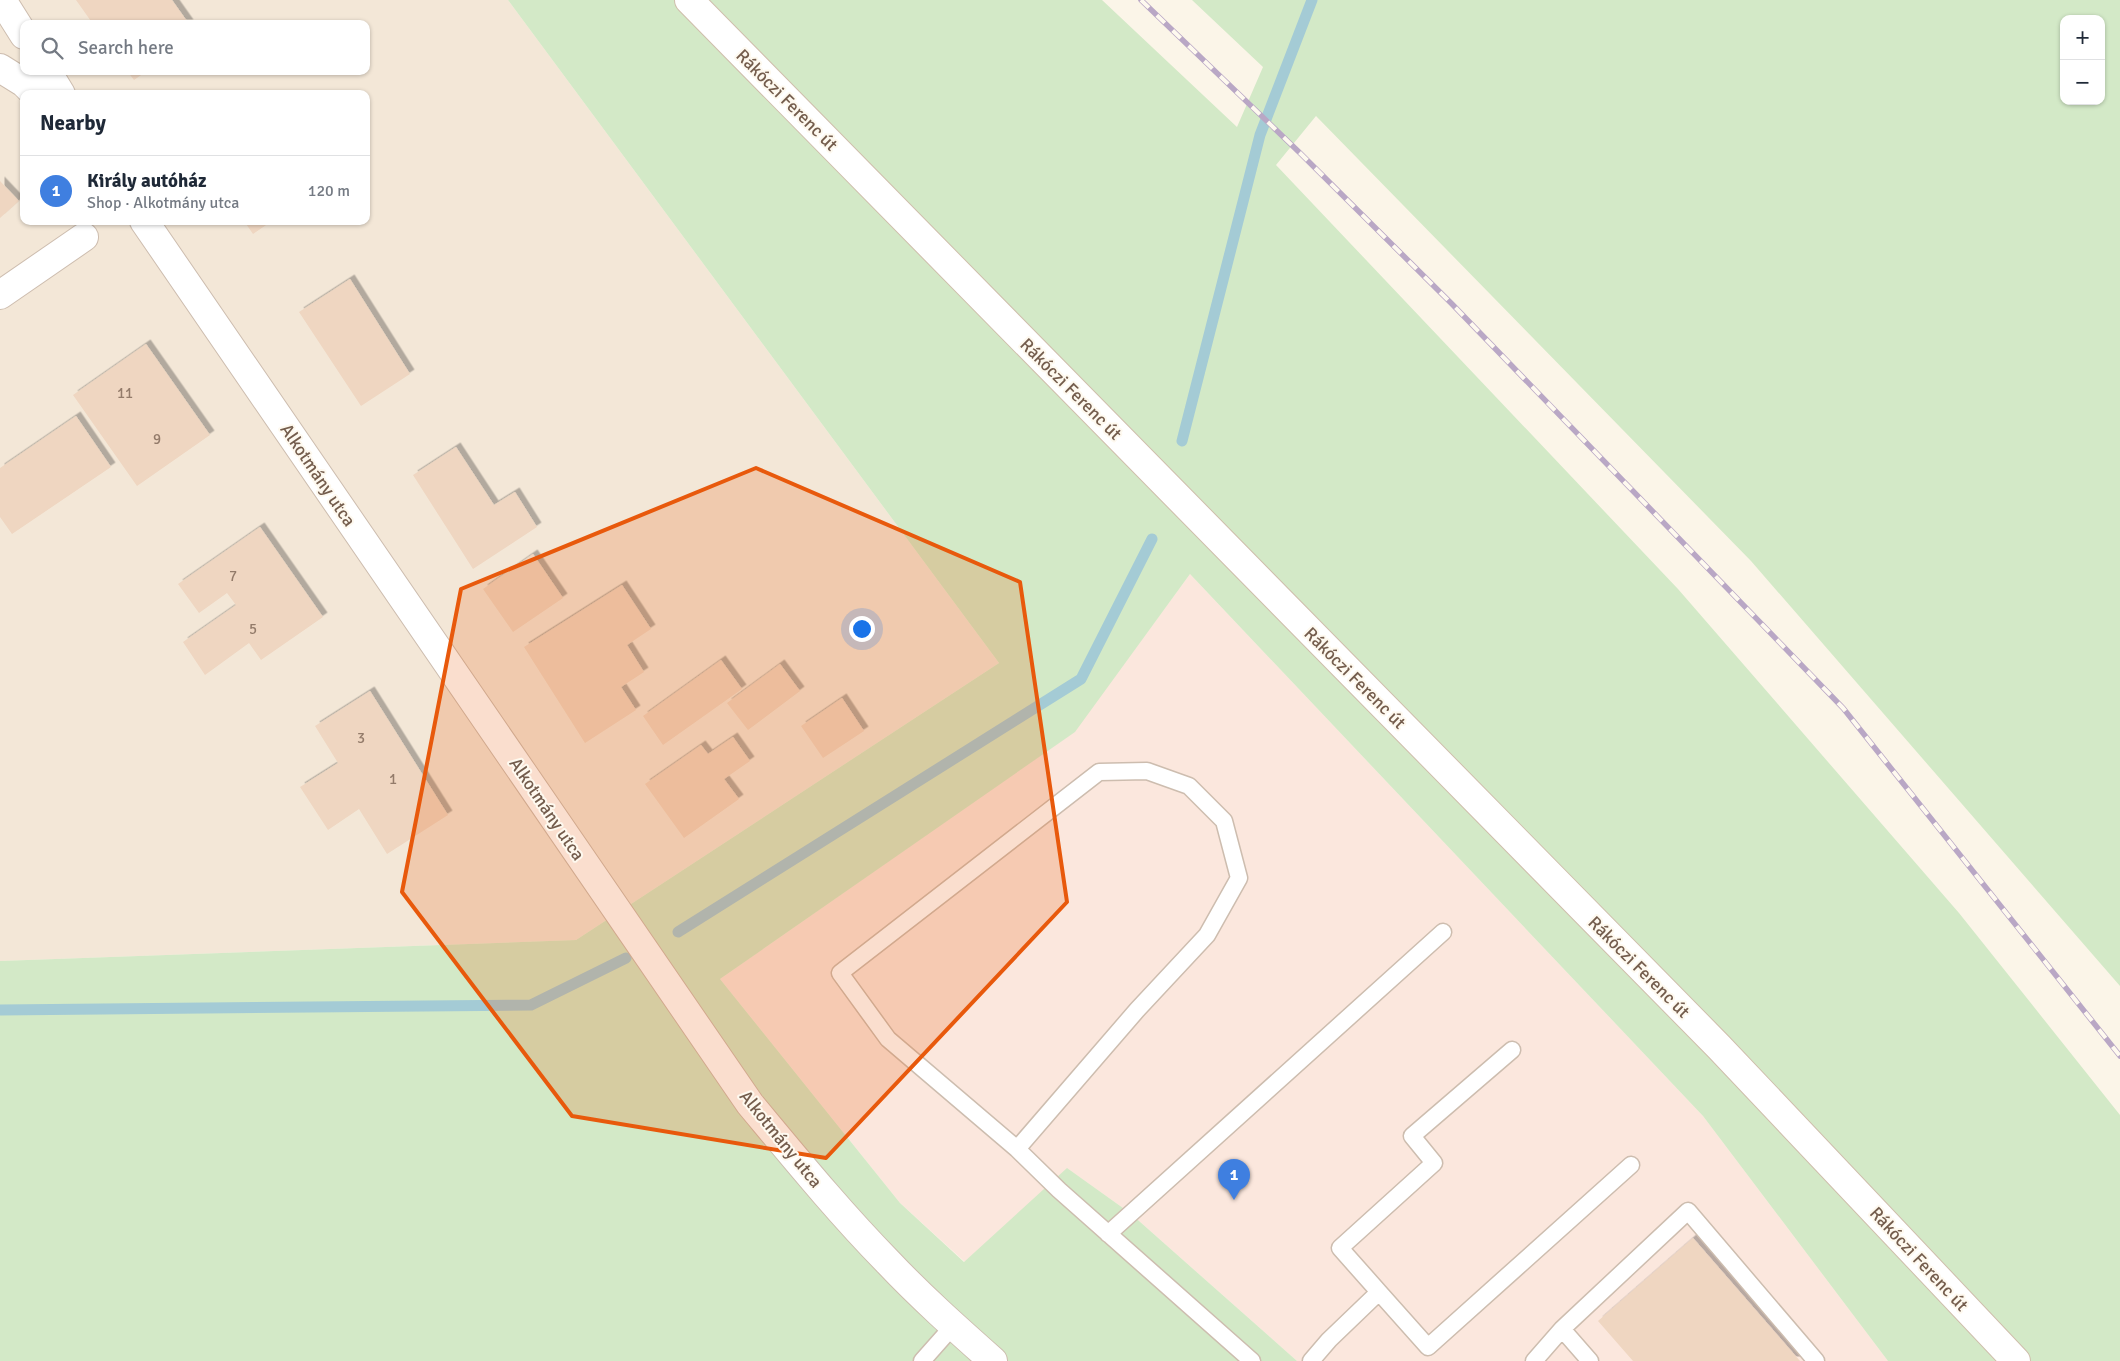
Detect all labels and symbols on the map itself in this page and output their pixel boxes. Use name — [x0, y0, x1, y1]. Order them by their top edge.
street label: Rákóczi Ferenc út — [732, 45, 842, 155]
street label: Rákóczi Ferenc út — [1016, 334, 1126, 444]
house number: 11 — [117, 384, 133, 402]
street label: Alkotmány utca — [276, 419, 360, 531]
house number: 9 — [153, 430, 161, 448]
house number: 7 — [229, 567, 237, 585]
your location — [849, 616, 875, 642]
house number: 5 — [249, 620, 257, 638]
street label: Rákóczi Ferenc út — [1300, 623, 1410, 733]
house number: 3 — [357, 729, 365, 747]
street label: Alkotmány utca — [505, 753, 589, 865]
house number: 1 — [389, 770, 397, 788]
street label: Rákóczi Ferenc út — [1584, 912, 1694, 1022]
street label: Alkotmány utca — [735, 1086, 827, 1192]
pin: 1 — [1218, 1159, 1250, 1200]
street label: Rákóczi Ferenc út — [1865, 1202, 1973, 1316]

